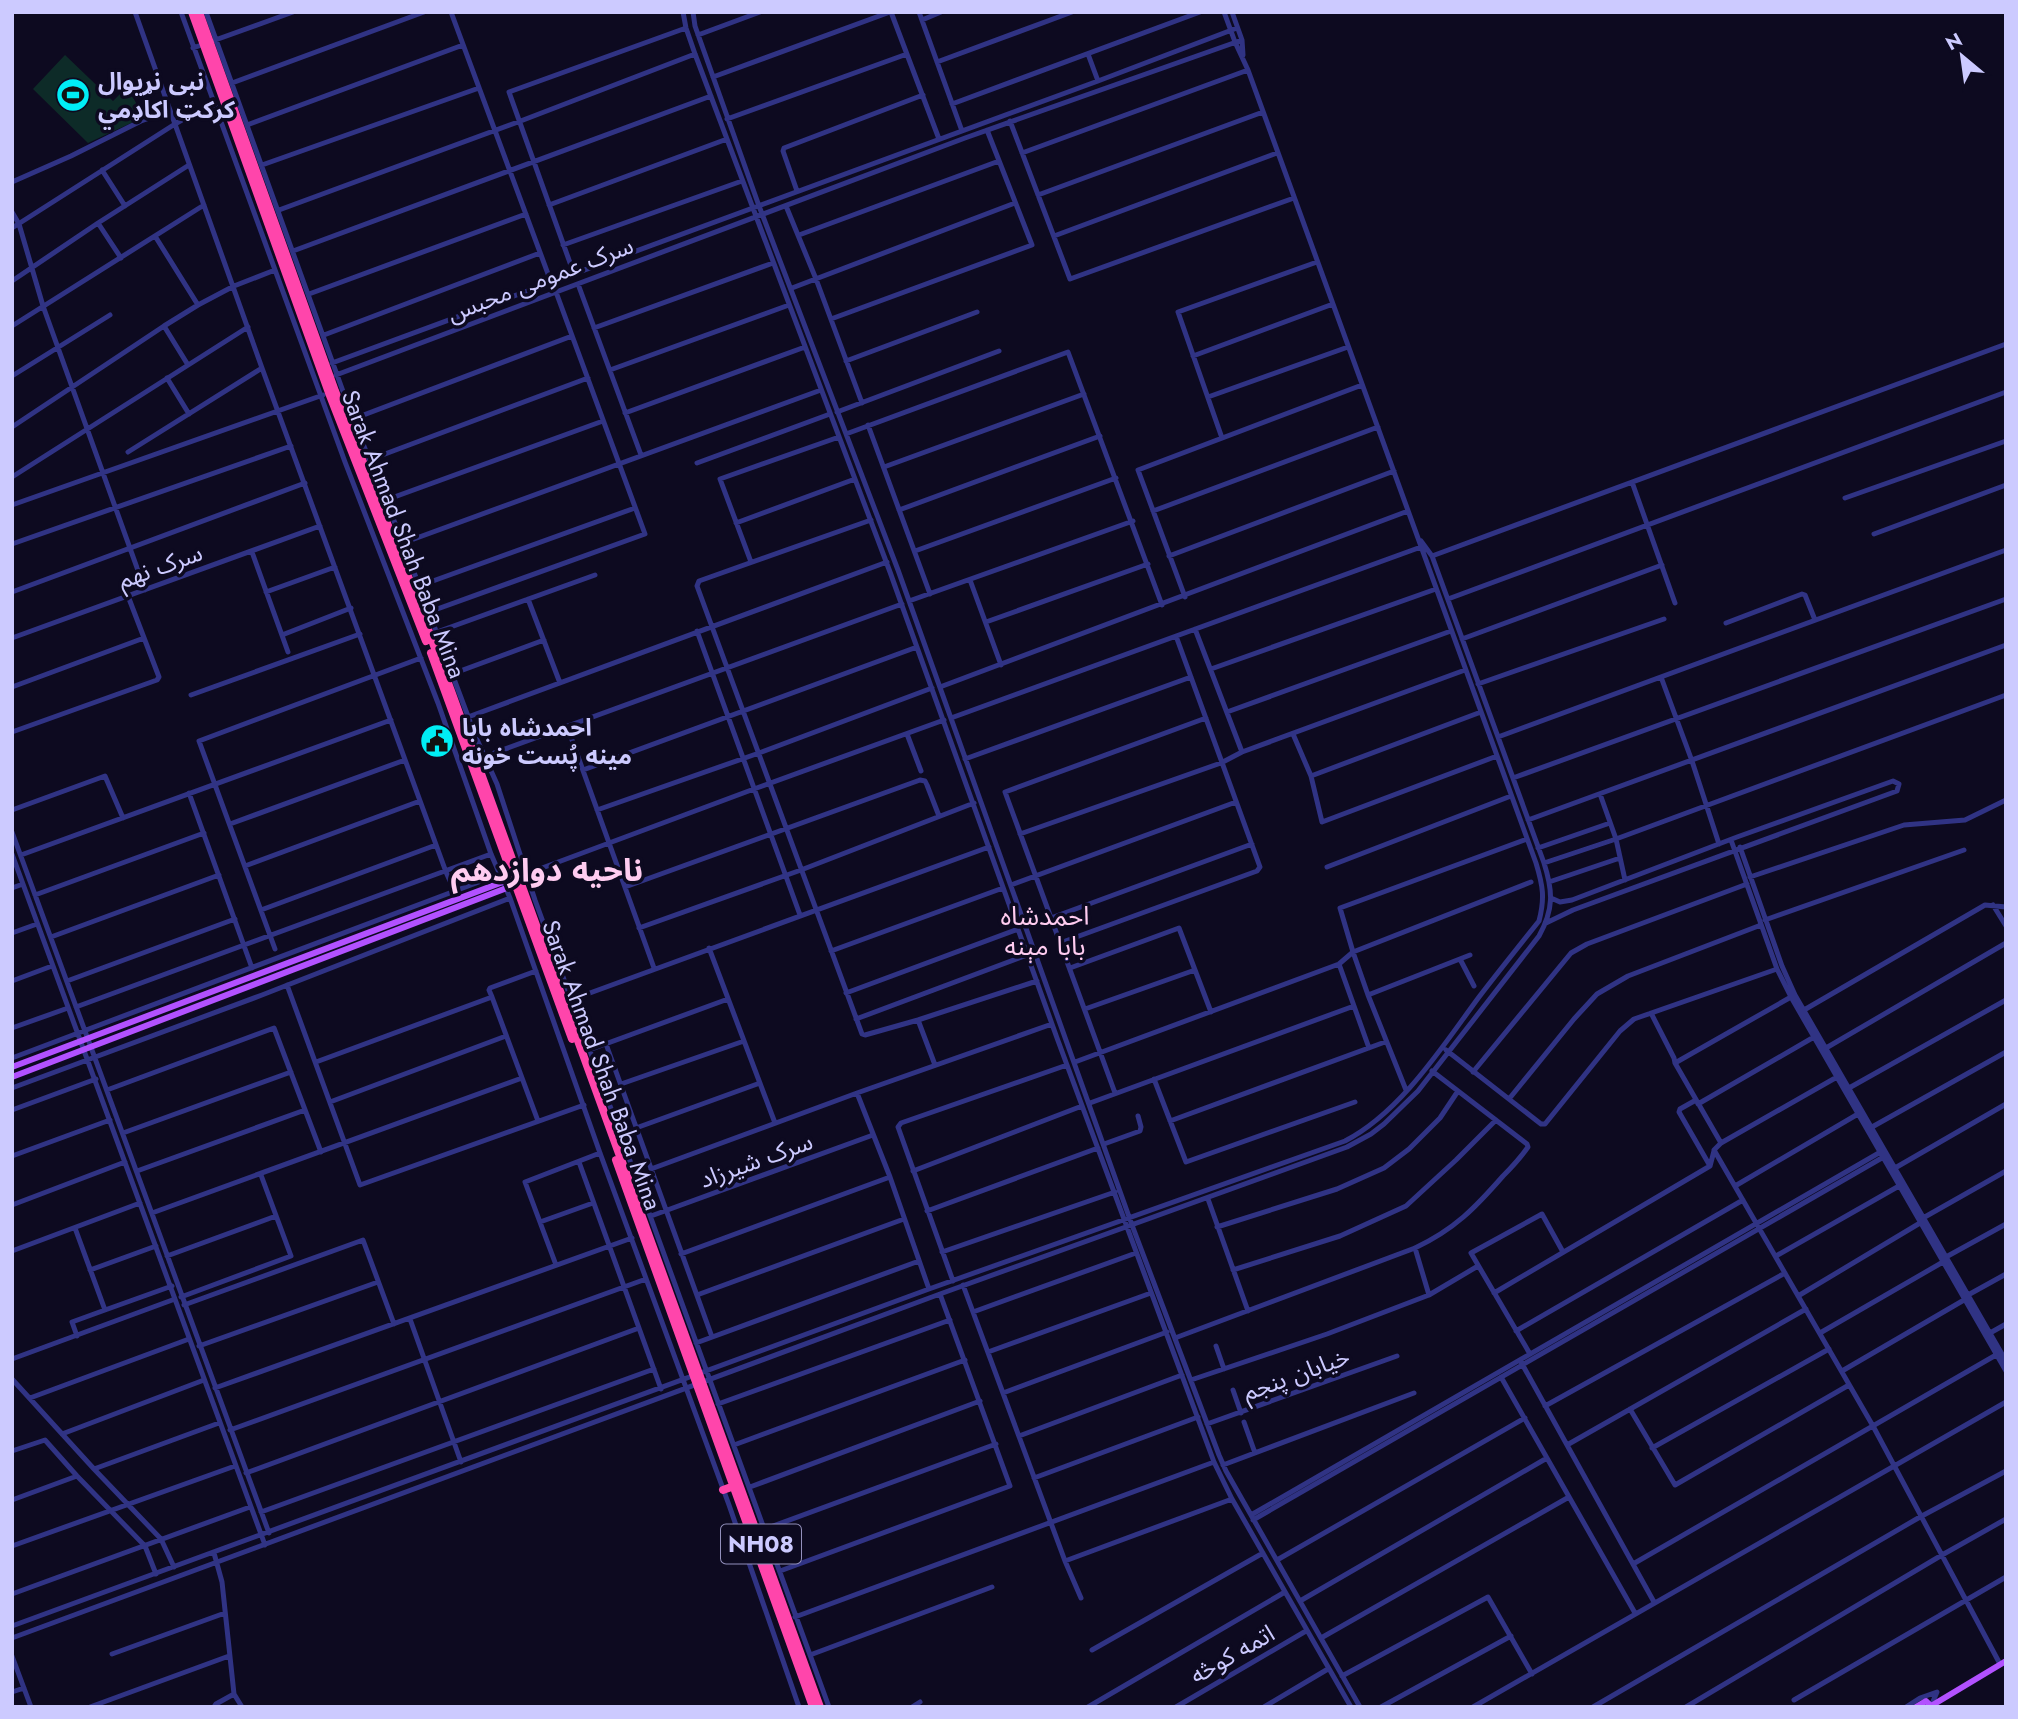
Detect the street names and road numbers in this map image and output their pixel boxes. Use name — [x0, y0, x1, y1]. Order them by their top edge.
street label: سرک عمومی محبس — [442, 227, 638, 331]
street label: Sarak Ahmad Shah Baba Mina — [333, 385, 475, 683]
street label: سرک نهم — [113, 535, 207, 597]
street label: Sarak Ahmad Shah Baba Mina — [533, 915, 671, 1215]
street label: سرک شیرزاد — [694, 1123, 818, 1197]
street label: خیابان پنجم — [1238, 1339, 1354, 1409]
road number: NH08 — [721, 1525, 801, 1564]
street label: اتمه کوڅه — [1183, 1616, 1281, 1692]

